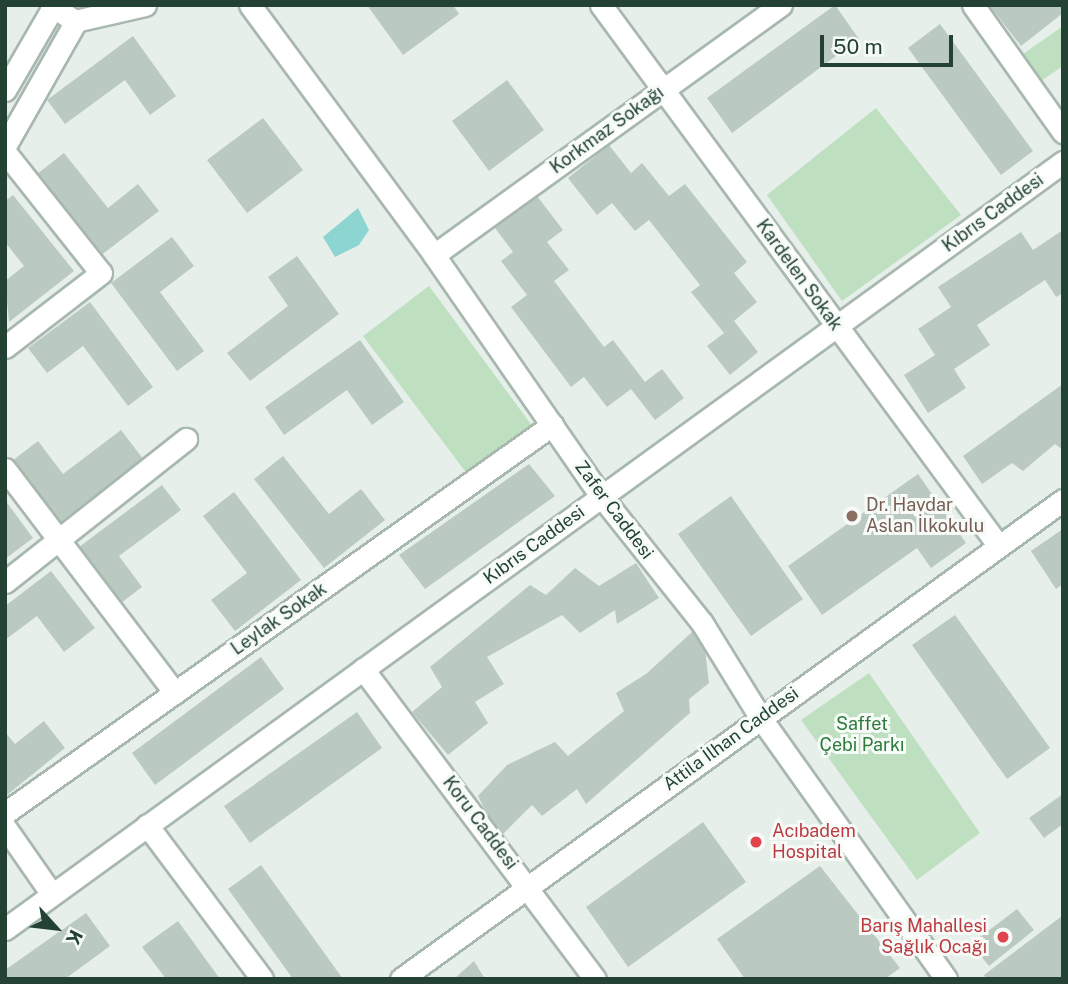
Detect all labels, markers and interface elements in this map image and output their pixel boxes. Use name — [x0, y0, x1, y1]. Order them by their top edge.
scale bar — [823, 21, 956, 65]
text: 50 m — [833, 34, 883, 59]
street label: Korkmaz Sokağı — [546, 82, 668, 178]
street label: Kıbrıs Caddesi — [938, 169, 1048, 257]
street label: Kardelen Sokak — [751, 215, 847, 335]
street label: Zafer Caddesi — [570, 457, 658, 563]
place label: Dr. Haydar Aslan İlkokulu — [866, 495, 984, 538]
street label: Kıbrıs Caddesi — [479, 501, 589, 589]
marker: Dr. Haydar Aslan İlkokulu — [844, 508, 860, 524]
street label: Leylak Sokak — [227, 578, 331, 660]
street label: Attila İlhan Caddesi — [659, 683, 803, 795]
park label: Saffet Çebi Parkı — [820, 714, 904, 756]
street label: Koru Caddesi — [438, 772, 522, 874]
place label: Acıbadem Hospital — [772, 821, 856, 864]
marker: Acıbadem Hospital — [746, 832, 766, 852]
north arrow — [21, 893, 91, 963]
place label: Barış Mahallesi Sağlık Ocağı — [860, 916, 987, 958]
text: K — [62, 926, 88, 949]
marker: Barış Mahallesi Sağlık Ocağı — [993, 927, 1013, 947]

